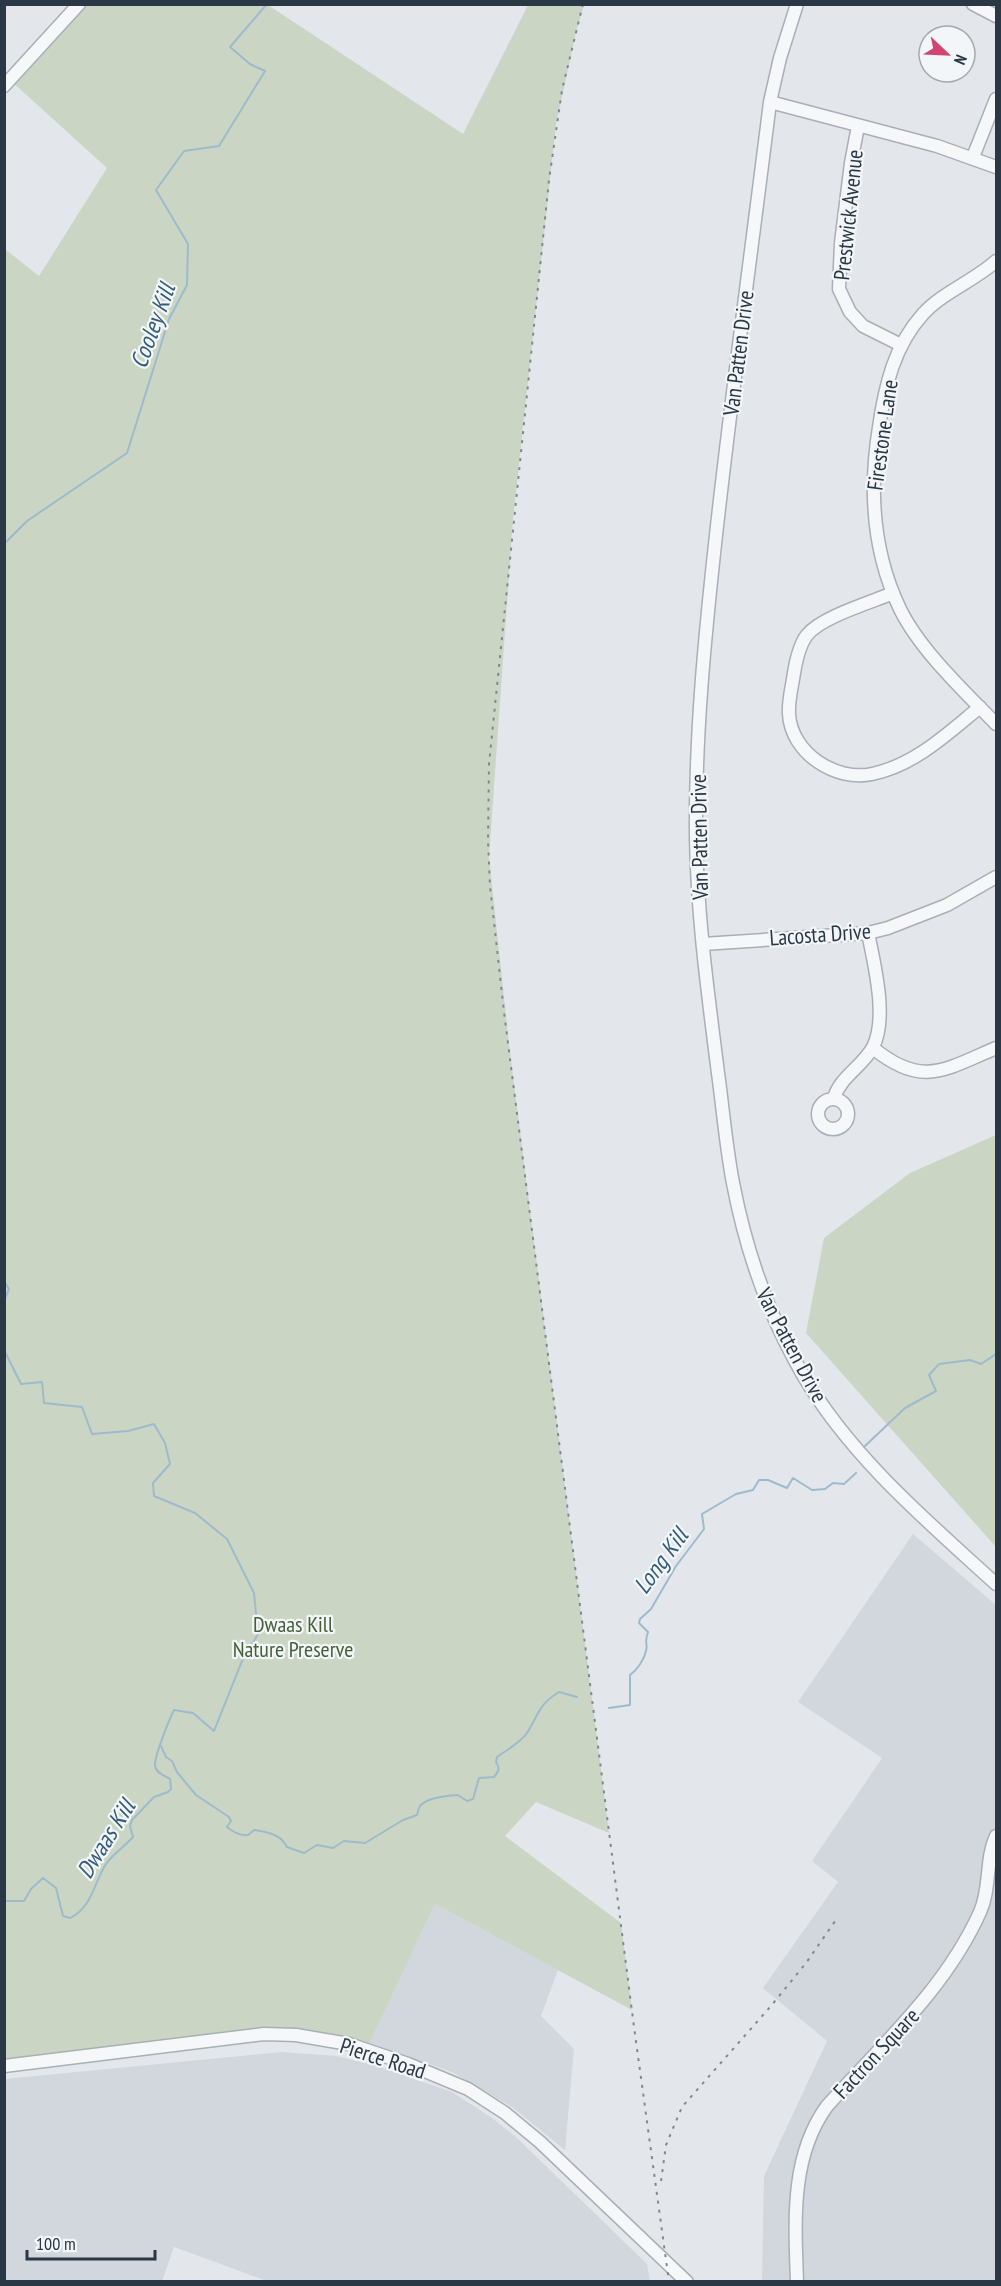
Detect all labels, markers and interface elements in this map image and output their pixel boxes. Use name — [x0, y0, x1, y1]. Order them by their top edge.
north arrow — [917, 24, 977, 84]
text: N — [950, 52, 972, 68]
street label: Prestwick Avenue — [827, 148, 869, 282]
water label: Cooley Kill — [123, 277, 183, 372]
street label: Van Patten Drive — [716, 289, 760, 418]
street label: Firestone Lane — [860, 378, 904, 492]
street label: Van Patten Drive — [684, 774, 714, 901]
street label: Lacosta Drive — [768, 916, 872, 952]
street label: Van Patten Drive — [750, 1282, 834, 1407]
water label: Long Kill — [626, 1520, 696, 1600]
park label: Dwaas Kill Nature Preserve — [233, 1610, 353, 1663]
water label: Dwaas Kill — [69, 1791, 143, 1884]
street label: Factron Square — [827, 2002, 925, 2104]
street label: Pierce Road — [337, 2031, 429, 2085]
scale bar — [27, 2223, 154, 2261]
text: 100 m — [36, 2232, 76, 2255]

